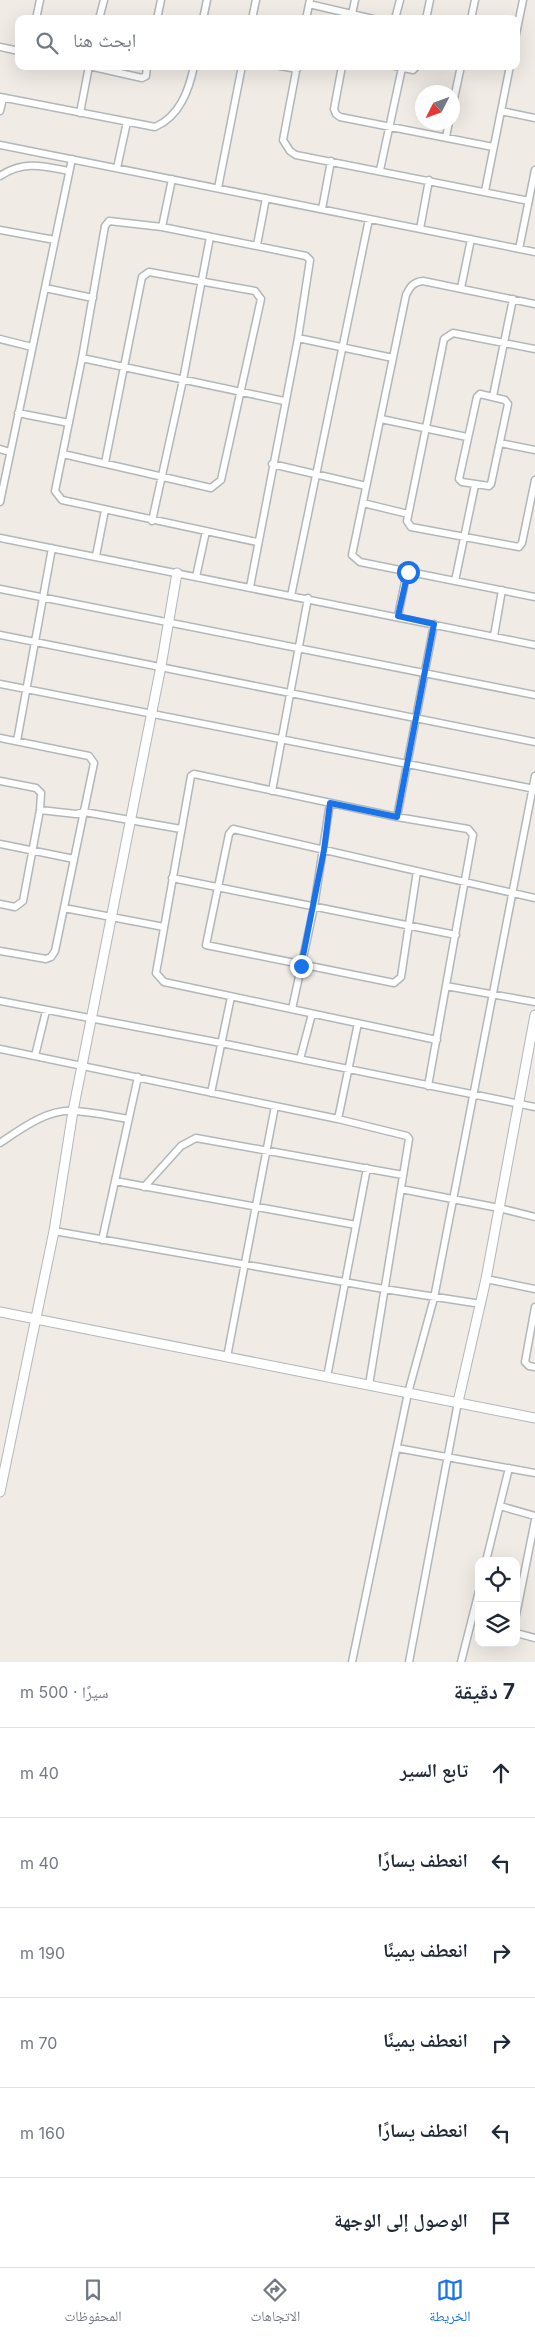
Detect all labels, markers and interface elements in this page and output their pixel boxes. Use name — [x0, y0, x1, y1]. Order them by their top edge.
search box — [15, 15, 520, 70]
icon: search — [33, 29, 61, 57]
text: ابحث هنا — [73, 29, 136, 52]
north arrow — [415, 85, 460, 130]
route start — [397, 561, 420, 584]
route end — [290, 955, 313, 978]
map controls — [475, 1557, 520, 1647]
button: locate — [475, 1557, 520, 1602]
button: layers — [475, 1602, 520, 1647]
text: 7 دقيقة — [454, 1679, 515, 1704]
text: سيرًا · 500 m — [20, 1682, 109, 1702]
text: تابع السير — [400, 1759, 468, 1782]
icon: ahead — [487, 1759, 515, 1787]
text: 40 m — [20, 1763, 59, 1783]
text: انعطف يسارًا — [377, 1849, 468, 1872]
icon: left — [487, 1849, 515, 1877]
text: 40 m — [20, 1853, 59, 1873]
text: انعطف يمينًا — [383, 1939, 468, 1962]
icon: right — [487, 1939, 515, 1967]
text: 190 m — [20, 1943, 65, 1963]
text: انعطف يمينًا — [383, 2029, 468, 2052]
icon: right — [487, 2029, 515, 2057]
text: 70 m — [20, 2033, 57, 2053]
text: انعطف يسارًا — [377, 2119, 468, 2142]
icon: left — [487, 2119, 515, 2147]
text: 160 m — [20, 2123, 65, 2143]
text: الوصول إلى الوجهة — [334, 2209, 468, 2232]
icon: arrive — [487, 2209, 515, 2237]
tab: المحفوظات — [65, 2276, 121, 2330]
tab: الاتجاهات — [251, 2276, 300, 2330]
tab: الخريطة — [429, 2276, 470, 2330]

